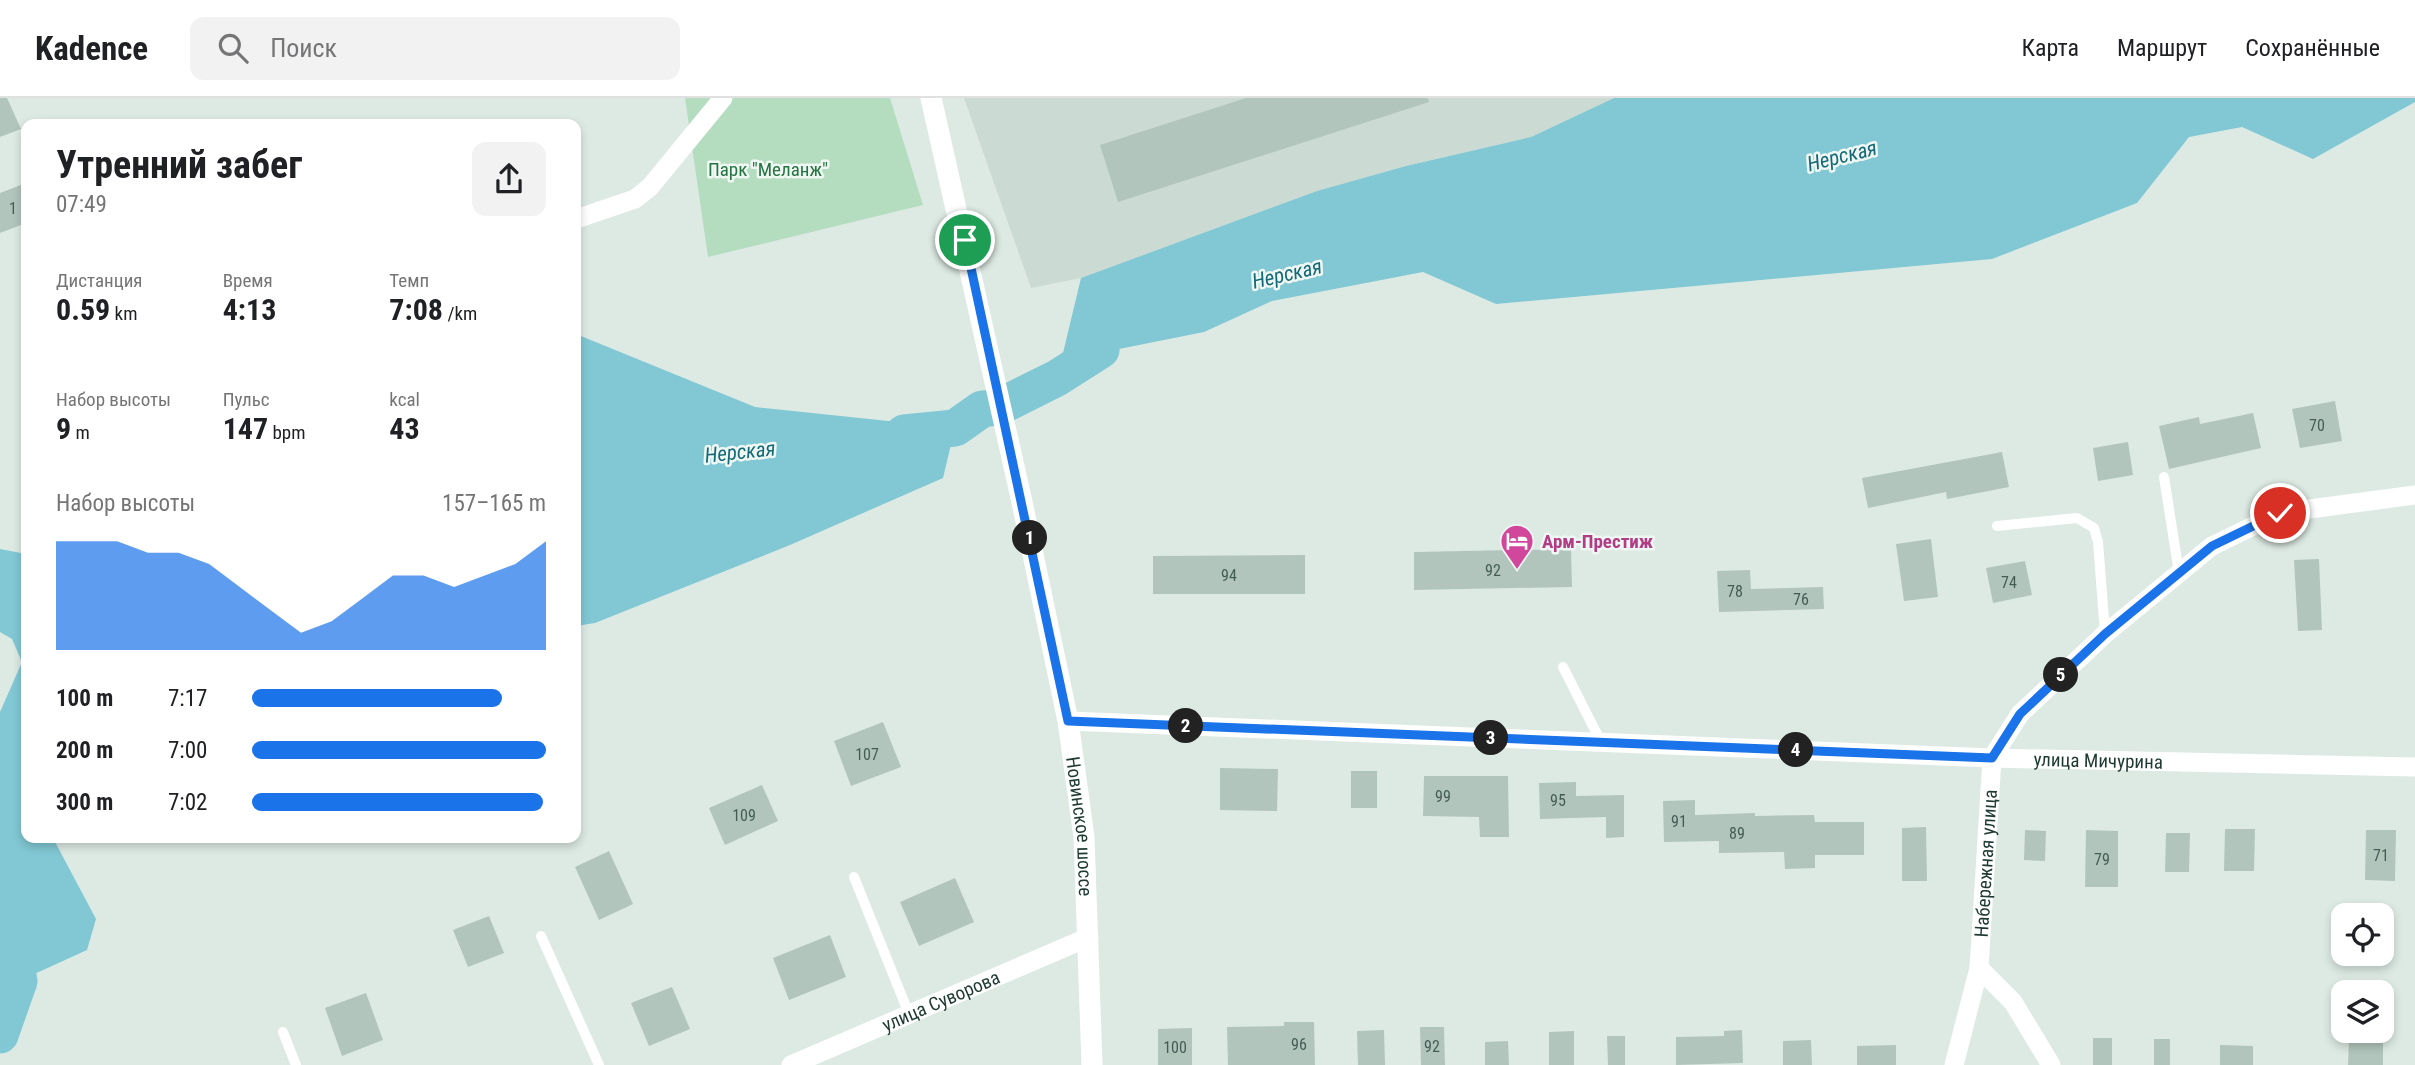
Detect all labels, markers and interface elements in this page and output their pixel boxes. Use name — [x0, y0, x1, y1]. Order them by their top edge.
search box — [190, 17, 680, 80]
text: Kadence — [35, 29, 148, 68]
icon: search — [214, 29, 252, 67]
text: Поиск — [270, 33, 337, 63]
text: Карта — [2022, 34, 2079, 62]
text: Маршрут — [2117, 34, 2207, 62]
text: Сохранённые — [2245, 34, 2380, 62]
water label: Нерская — [1805, 136, 1880, 176]
button: share — [472, 142, 546, 216]
text: Утренний забег — [56, 143, 302, 187]
park label: Парк "Меланж" — [708, 158, 828, 181]
text: 07:49 — [56, 191, 107, 218]
house number: 1 — [9, 199, 17, 218]
pin — [935, 210, 995, 270]
icon: arrive — [946, 221, 984, 259]
water label: Нерская — [1250, 254, 1324, 294]
text: Дистанция — [56, 269, 143, 292]
text: Время — [223, 269, 273, 292]
text: Темп — [389, 269, 429, 292]
text: 0.59 — [56, 292, 110, 327]
text: 4:13 — [223, 292, 276, 327]
text: 7:08 — [389, 292, 443, 327]
text: km — [110, 302, 137, 325]
text: /km — [443, 302, 477, 325]
text: Набор высоты — [56, 388, 171, 411]
text: Пульс — [223, 388, 270, 411]
text: kcal — [389, 388, 420, 411]
text: 9 — [56, 411, 71, 446]
text: 147 — [223, 411, 268, 446]
text: 43 — [389, 411, 420, 446]
house number: 70 — [2309, 416, 2325, 435]
text: m — [71, 421, 90, 444]
text: bpm — [268, 421, 306, 444]
water label: Нерская — [703, 436, 777, 468]
pin — [2250, 483, 2310, 543]
text: Набор высоты — [56, 490, 195, 517]
text: 157–165 m — [442, 490, 546, 517]
icon: check — [2261, 494, 2299, 532]
pin: 1 — [1012, 520, 1048, 556]
hotel icon: Арм-Престиж — [1498, 522, 1536, 571]
text: 1 — [1025, 526, 1034, 549]
place label: Арм-Престиж — [1542, 530, 1653, 553]
house number: 92 — [1485, 561, 1501, 580]
house number: 94 — [1221, 566, 1237, 585]
house number: 74 — [2001, 573, 2017, 592]
house number: 78 — [1727, 582, 1743, 601]
house number: 76 — [1793, 590, 1809, 609]
pin: 5 — [2044, 658, 2078, 692]
text: 5 — [2056, 663, 2065, 686]
text: 100 m — [56, 685, 113, 712]
text: 7:17 — [168, 685, 207, 712]
pin: 2 — [1168, 708, 1204, 744]
text: 2 — [1181, 714, 1190, 737]
pin: 3 — [1474, 720, 1508, 756]
text: 3 — [1486, 726, 1495, 749]
pin: 4 — [1778, 732, 1814, 768]
text: 200 m — [56, 737, 113, 764]
text: 7:00 — [168, 737, 207, 764]
text: 4 — [1791, 738, 1800, 761]
house number: 107 — [855, 745, 879, 764]
street label: улица Мичурина — [2033, 748, 2163, 774]
street label: Новинское шоссе — [1061, 755, 1097, 897]
house number: 99 — [1435, 787, 1451, 806]
text: 300 m — [56, 789, 113, 816]
text: 7:02 — [168, 789, 207, 816]
street label: Набережная улица — [1970, 789, 2002, 938]
house number: 95 — [1550, 791, 1566, 810]
house number: 109 — [732, 806, 756, 825]
house number: 91 — [1671, 812, 1687, 831]
house number: 89 — [1729, 824, 1745, 843]
house number: 71 — [2373, 846, 2389, 865]
house number: 79 — [2094, 850, 2110, 869]
map controls — [2331, 903, 2394, 1043]
button: locate — [2331, 903, 2394, 966]
street label: улица Суворова — [879, 966, 1003, 1037]
button: layers — [2331, 980, 2394, 1043]
house number: 96 — [1291, 1035, 1307, 1054]
house number: 92 — [1424, 1037, 1440, 1056]
house number: 100 — [1163, 1038, 1187, 1057]

